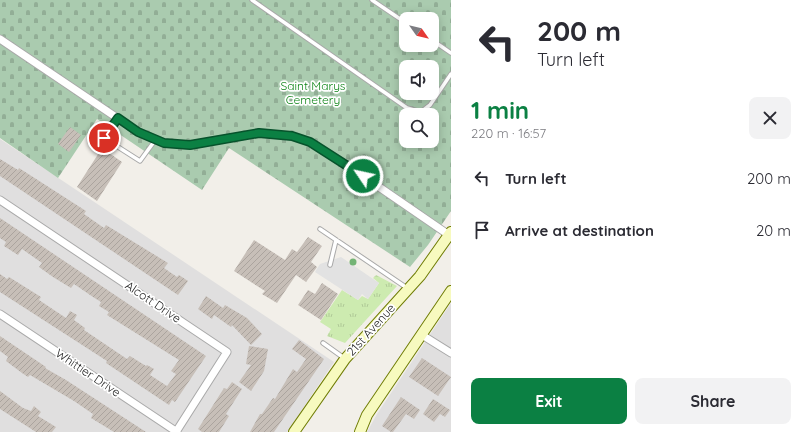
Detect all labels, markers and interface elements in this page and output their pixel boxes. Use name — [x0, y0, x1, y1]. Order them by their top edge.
north arrow — [399, 12, 439, 52]
map controls — [399, 12, 439, 148]
text: 200 m — [537, 13, 621, 48]
icon: left — [471, 16, 523, 68]
text: Turn left — [537, 48, 605, 71]
button: sound — [399, 60, 439, 100]
park label: Saint Marys Cemetery — [280, 78, 346, 107]
text: 1 min — [471, 95, 529, 125]
button: close — [749, 97, 791, 139]
button: search — [399, 108, 439, 148]
pin — [87, 121, 121, 155]
text: 220 m · 16:57 — [471, 125, 546, 141]
icon: arrive — [93, 127, 115, 149]
position arrow — [342, 155, 384, 197]
icon: left — [471, 167, 493, 189]
text: Turn left — [505, 169, 567, 188]
text: 200 m — [747, 169, 791, 188]
icon: arrive — [471, 219, 493, 241]
text: Arrive at destination — [505, 221, 654, 240]
text: 20 m — [756, 221, 791, 240]
street label: Alcott Drive — [122, 277, 184, 326]
street label: 21st Avenue — [343, 300, 398, 359]
street label: Whittier Drive — [53, 345, 124, 400]
button: Exit — [471, 378, 627, 424]
button: Share — [635, 378, 791, 424]

